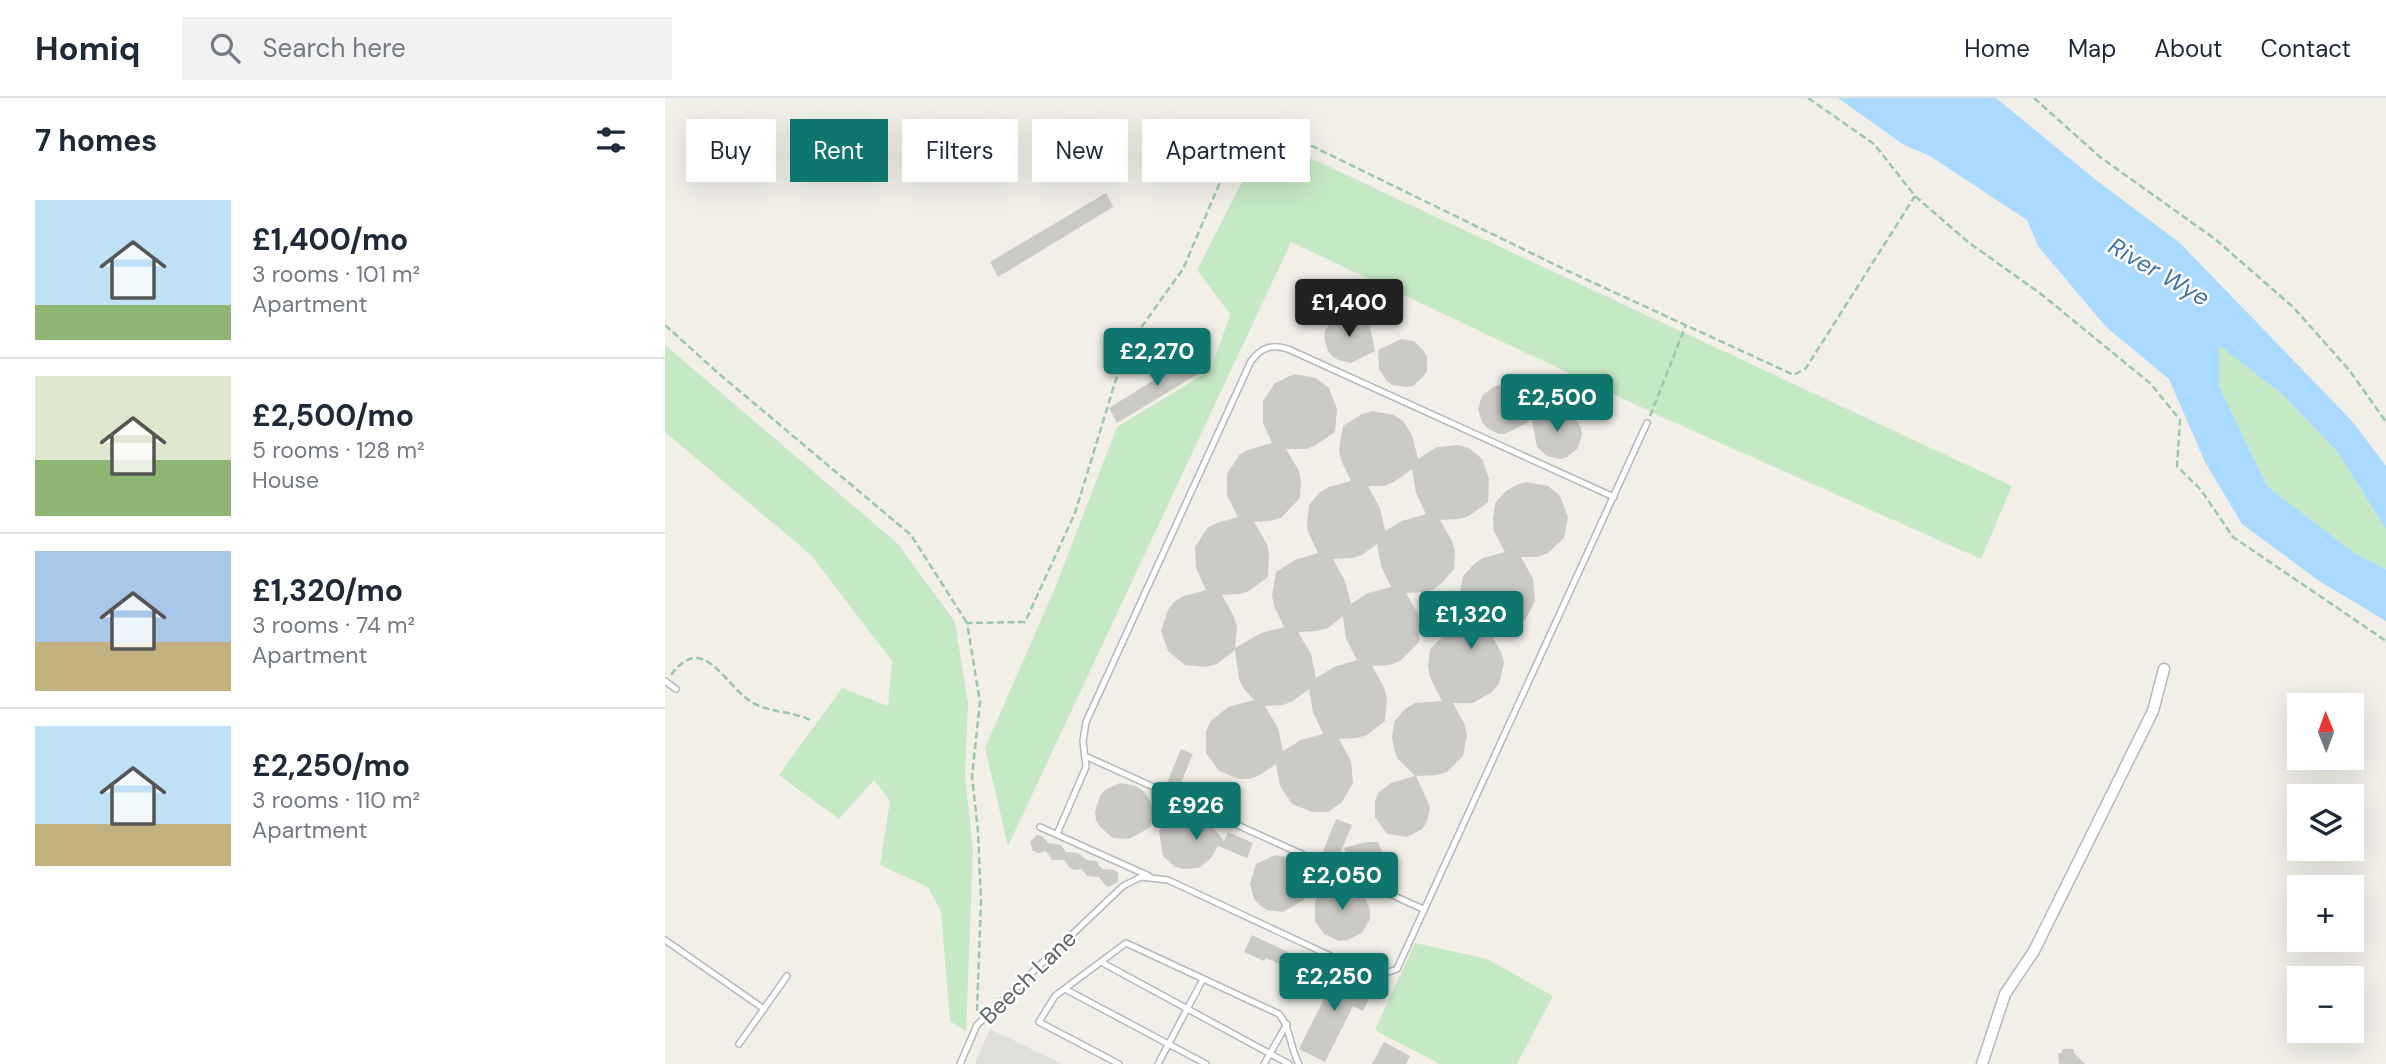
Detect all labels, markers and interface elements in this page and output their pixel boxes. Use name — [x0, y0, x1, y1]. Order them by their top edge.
search box — [182, 17, 672, 80]
text: Homiq — [35, 27, 140, 70]
icon: search — [206, 29, 244, 67]
text: Search here — [262, 31, 406, 65]
text: Home — [1964, 33, 2030, 64]
text: Map — [2068, 33, 2116, 64]
text: About — [2154, 33, 2223, 64]
text: Contact — [2261, 33, 2351, 64]
chip: Buy — [686, 119, 776, 182]
chip: Rent — [790, 119, 888, 182]
chip: Filters — [902, 119, 1018, 182]
chip: New — [1032, 119, 1128, 182]
chip: Apartment — [1142, 119, 1310, 182]
text: 7 homes — [35, 121, 157, 160]
icon: filters — [592, 121, 630, 159]
text: £1,400/mo — [252, 220, 408, 259]
icon: home — [91, 228, 175, 312]
water label: River Wye — [2103, 230, 2215, 313]
text: 3 rooms · 101 m² — [252, 259, 420, 289]
pin: £1,400 — [1292, 280, 1406, 339]
text: £1,400 — [1311, 287, 1387, 317]
text: Apartment — [252, 289, 367, 319]
pin: £2,270 — [1100, 328, 1214, 388]
text: £2,270 — [1120, 336, 1194, 366]
pin: £2,500 — [1500, 374, 1614, 434]
text: £2,500 — [1517, 382, 1597, 412]
text: £2,500/mo — [252, 396, 414, 435]
icon: home — [91, 404, 175, 488]
text: 5 rooms · 128 m² — [252, 435, 425, 465]
text: House — [252, 465, 319, 495]
text: £1,320/mo — [252, 571, 403, 610]
icon: home — [91, 579, 175, 663]
pin: £1,320 — [1414, 592, 1528, 651]
text: £1,320 — [1435, 599, 1507, 629]
text: 3 rooms · 74 m² — [252, 610, 415, 640]
text: Apartment — [252, 640, 367, 670]
north arrow — [2287, 693, 2364, 770]
map controls — [2287, 693, 2364, 1043]
text: £2,250/mo — [252, 746, 410, 785]
icon: home — [91, 754, 175, 838]
pin: £926 — [1155, 782, 1237, 842]
button: layers — [2287, 784, 2364, 861]
text: 3 rooms · 110 m² — [252, 785, 420, 815]
text: £926 — [1168, 790, 1224, 820]
text: Apartment — [252, 815, 367, 845]
pin: £2,050 — [1285, 852, 1399, 912]
text: £2,050 — [1302, 860, 1382, 890]
button: + — [2287, 875, 2364, 952]
street label: Beech Lane — [973, 923, 1083, 1031]
pin: £2,250 — [1277, 954, 1391, 1013]
text: £2,250 — [1295, 961, 1373, 991]
button: − — [2287, 966, 2364, 1043]

